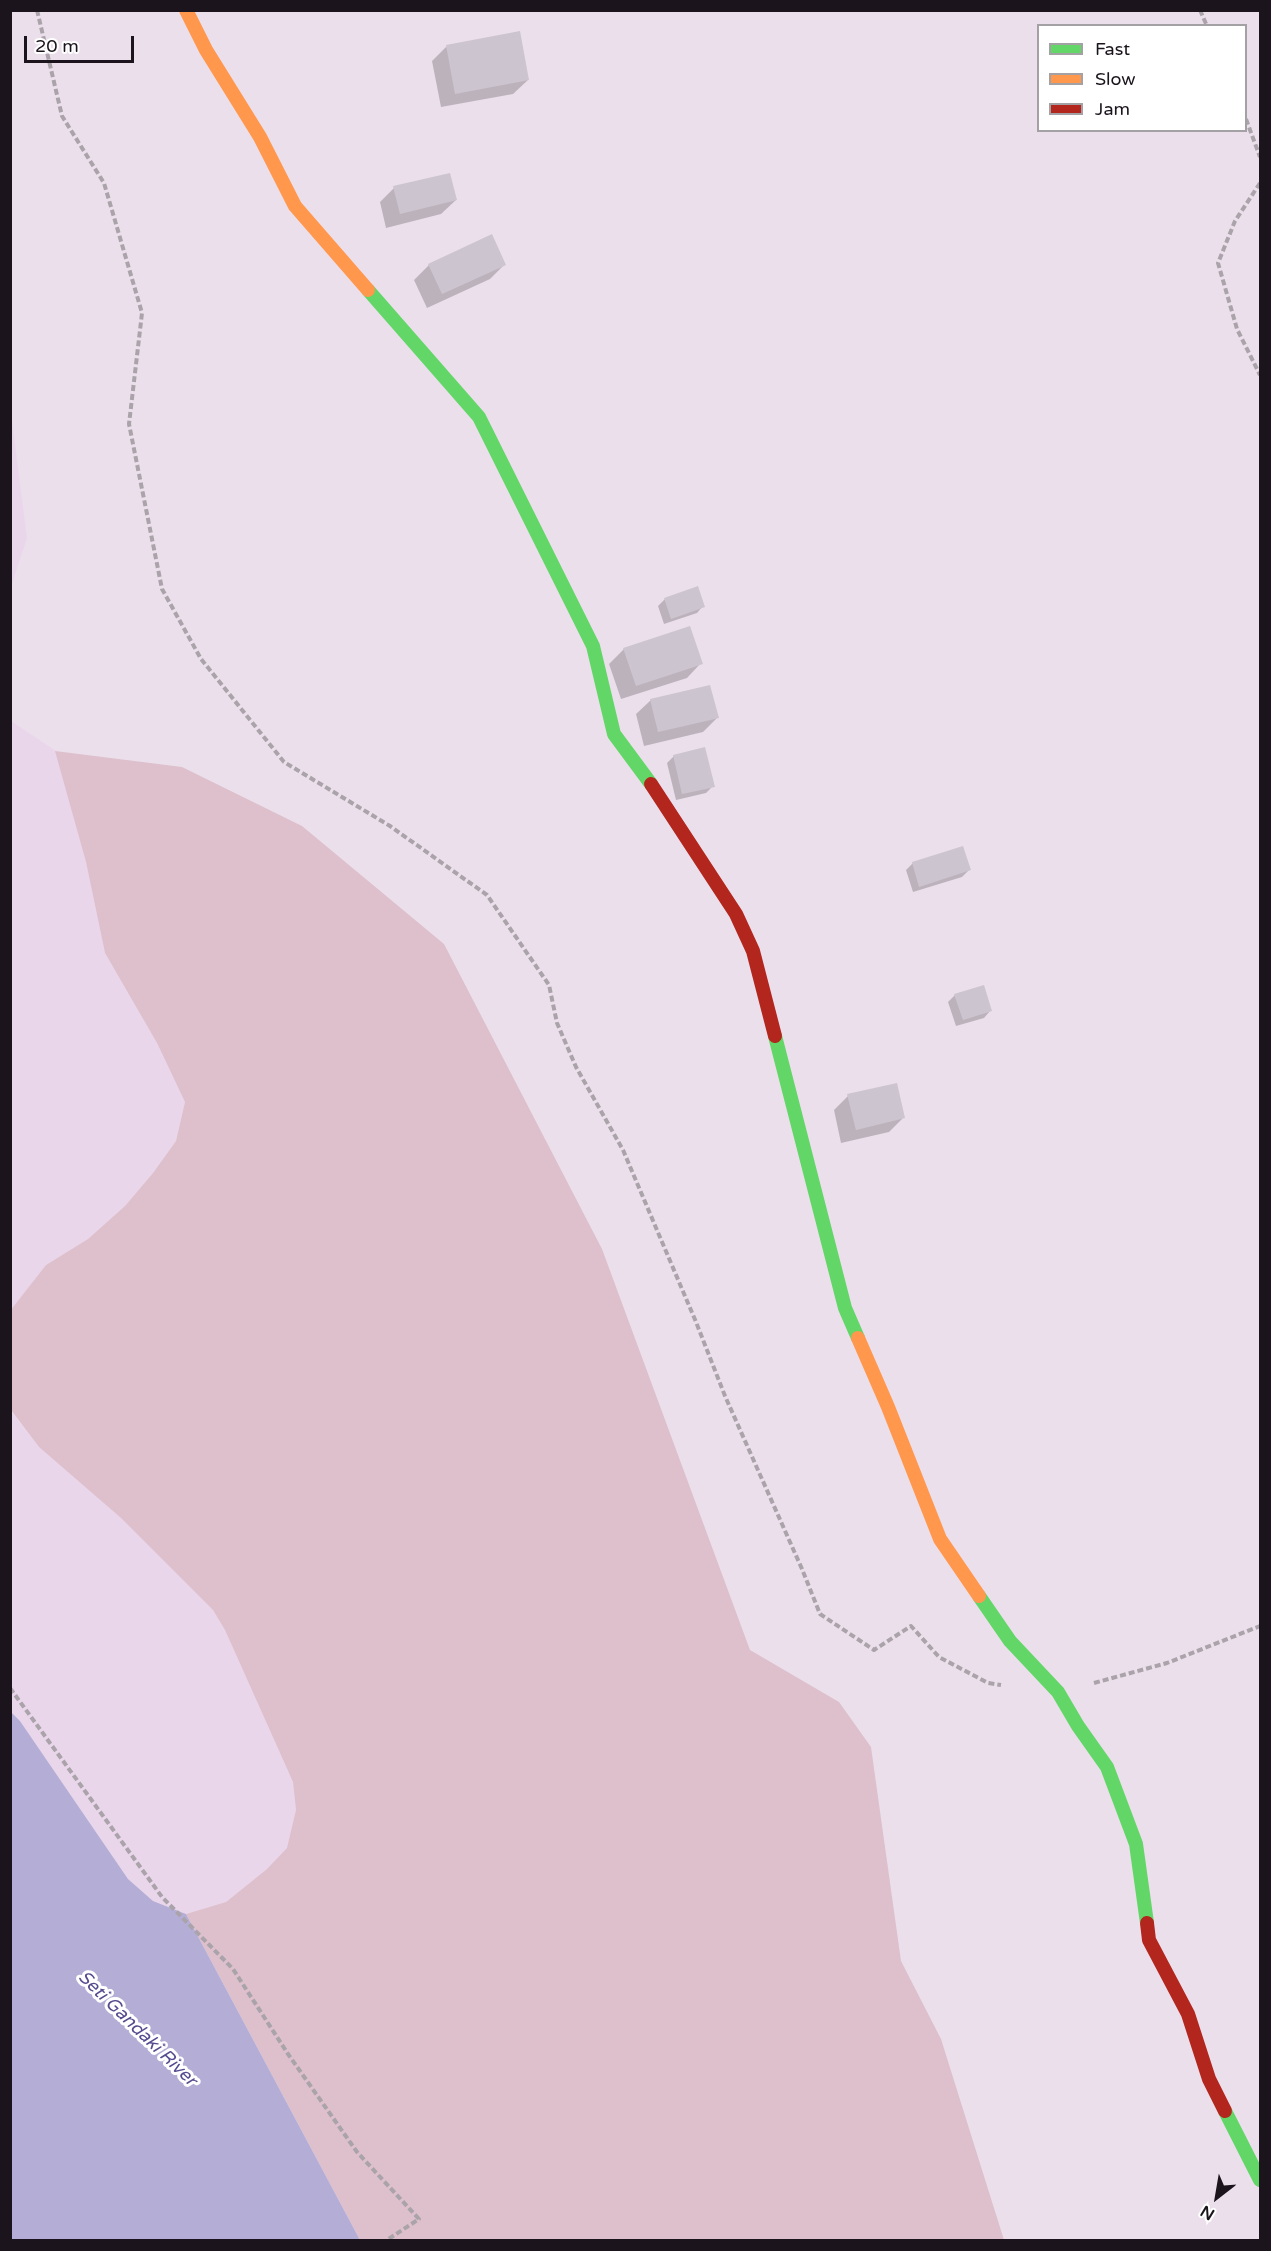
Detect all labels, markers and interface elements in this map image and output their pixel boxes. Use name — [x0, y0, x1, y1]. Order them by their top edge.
scale bar — [27, 24, 136, 62]
legend — [1037, 24, 1247, 132]
text: 20 m — [35, 35, 79, 57]
text: Fast — [1095, 38, 1130, 60]
text: Slow — [1095, 68, 1136, 90]
text: Jam — [1095, 98, 1130, 120]
water label: Seti Gandaki River — [73, 1967, 201, 2091]
north arrow — [1187, 2167, 1247, 2227]
text: N — [1197, 2201, 1218, 2224]

